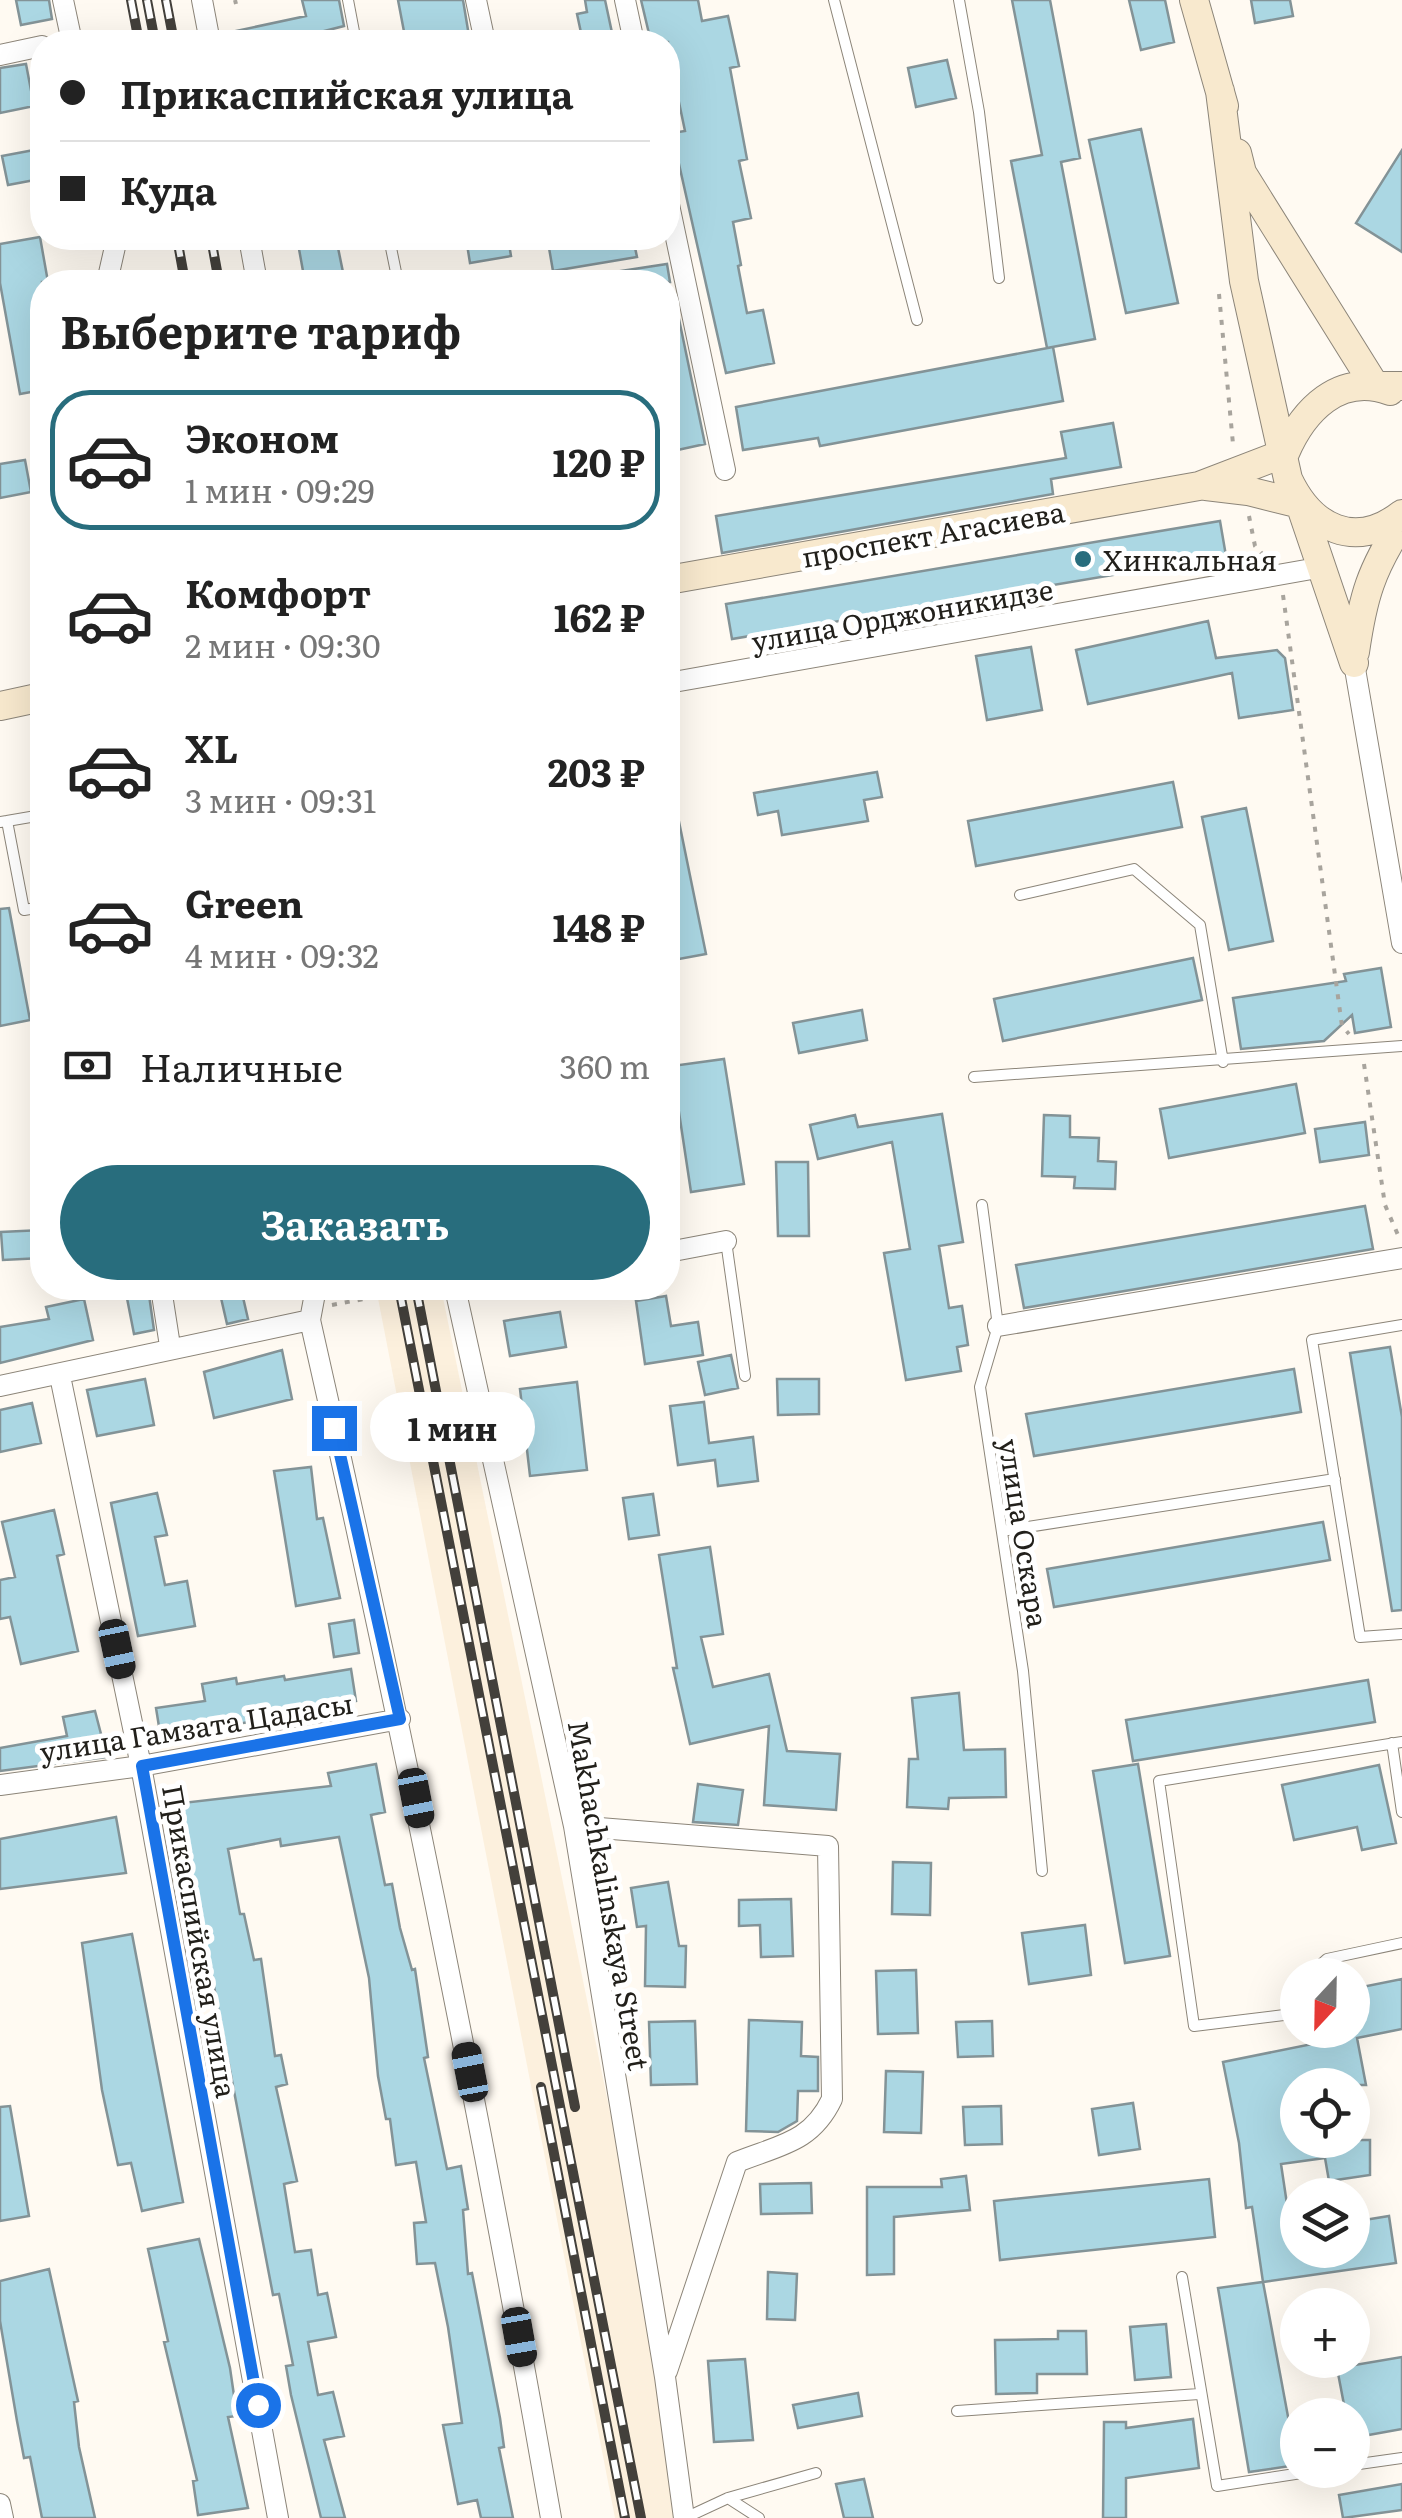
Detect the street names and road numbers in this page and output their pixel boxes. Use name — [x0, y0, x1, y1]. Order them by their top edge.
street label: проспект Агасиева — [798, 489, 1068, 577]
street label: улица Орджоникидзе — [748, 567, 1056, 661]
street label: улица Оскара — [989, 1435, 1061, 1631]
street label: улица Гамзата Цадасы — [36, 1680, 356, 1772]
street label: Makhachkalinskaya Street — [559, 1717, 662, 2074]
street label: Прикаспийская улица — [153, 1781, 249, 2101]

